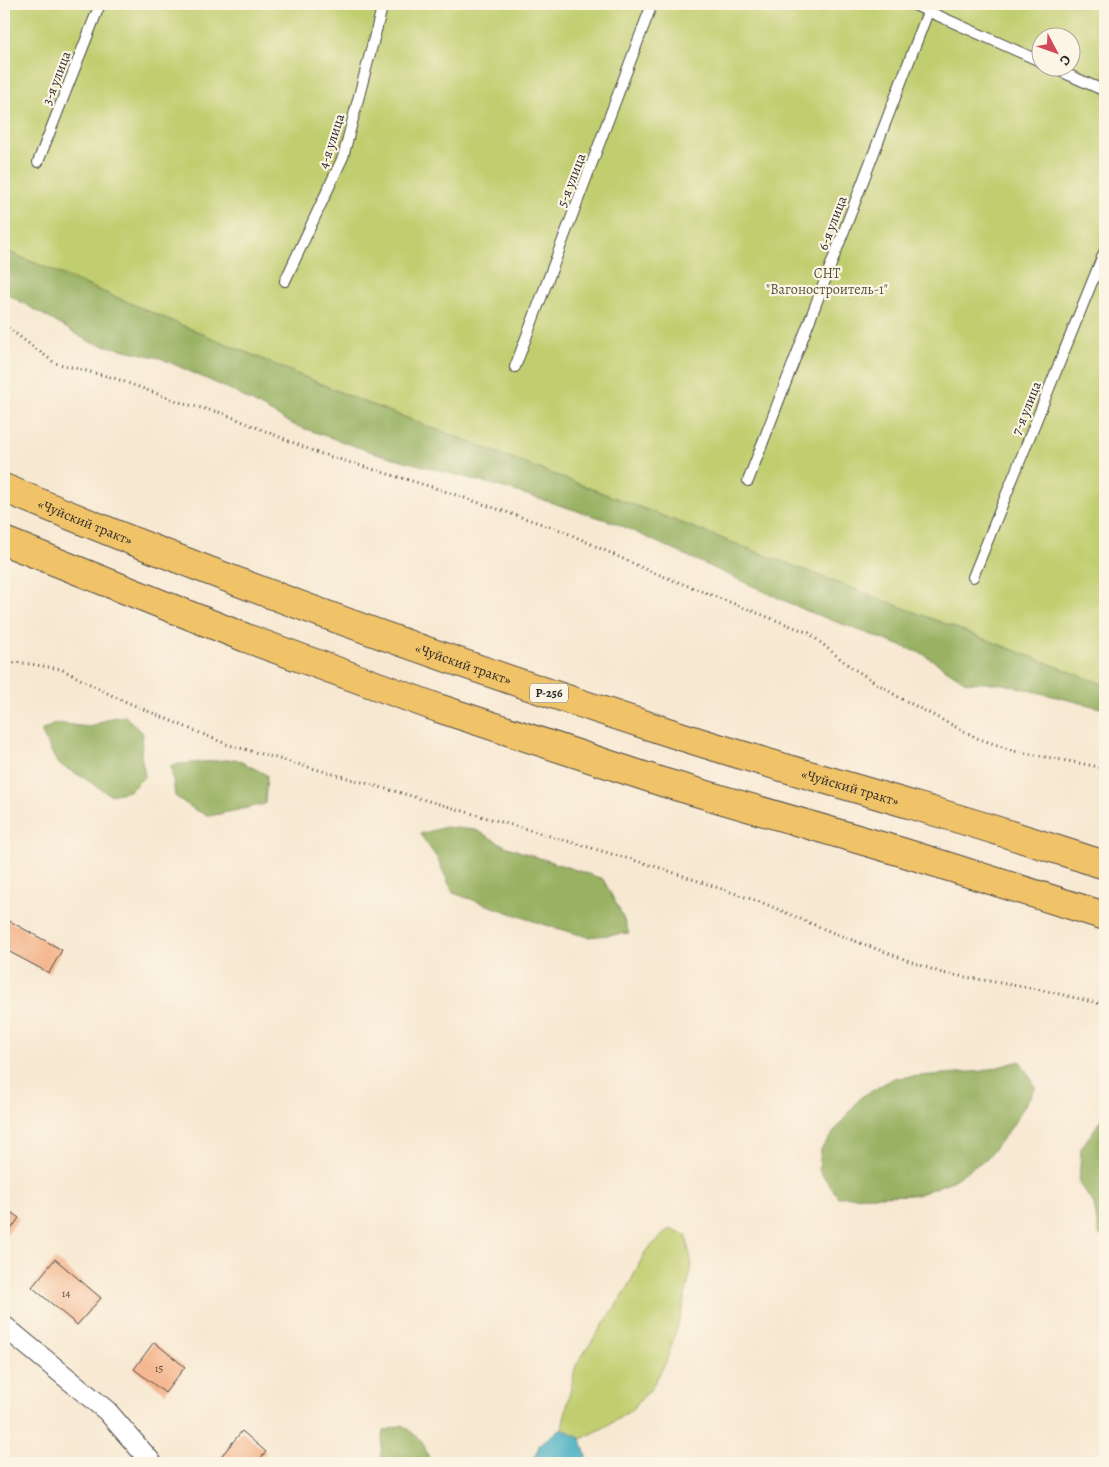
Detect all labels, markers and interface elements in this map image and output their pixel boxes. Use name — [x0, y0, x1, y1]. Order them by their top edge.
north arrow — [1032, 28, 1082, 78]
street label: 3-я улица — [38, 48, 76, 108]
text: С — [1055, 51, 1075, 70]
street label: 4-я улица — [314, 111, 349, 171]
street label: 5-я улица — [553, 150, 591, 210]
street label: 6-я улица — [813, 193, 852, 253]
park label: СНТ "Вагоностроитель-1" — [766, 264, 888, 299]
street label: 7-я улица — [1007, 378, 1046, 438]
street label: «Чуйский тракт» — [35, 494, 135, 550]
street label: «Чуйский тракт» — [413, 639, 514, 690]
road number: Р-256 — [530, 684, 568, 702]
street label: «Чуйский тракт» — [799, 764, 901, 811]
house number: 14 — [62, 1286, 70, 1301]
house number: 15 — [155, 1361, 164, 1376]

